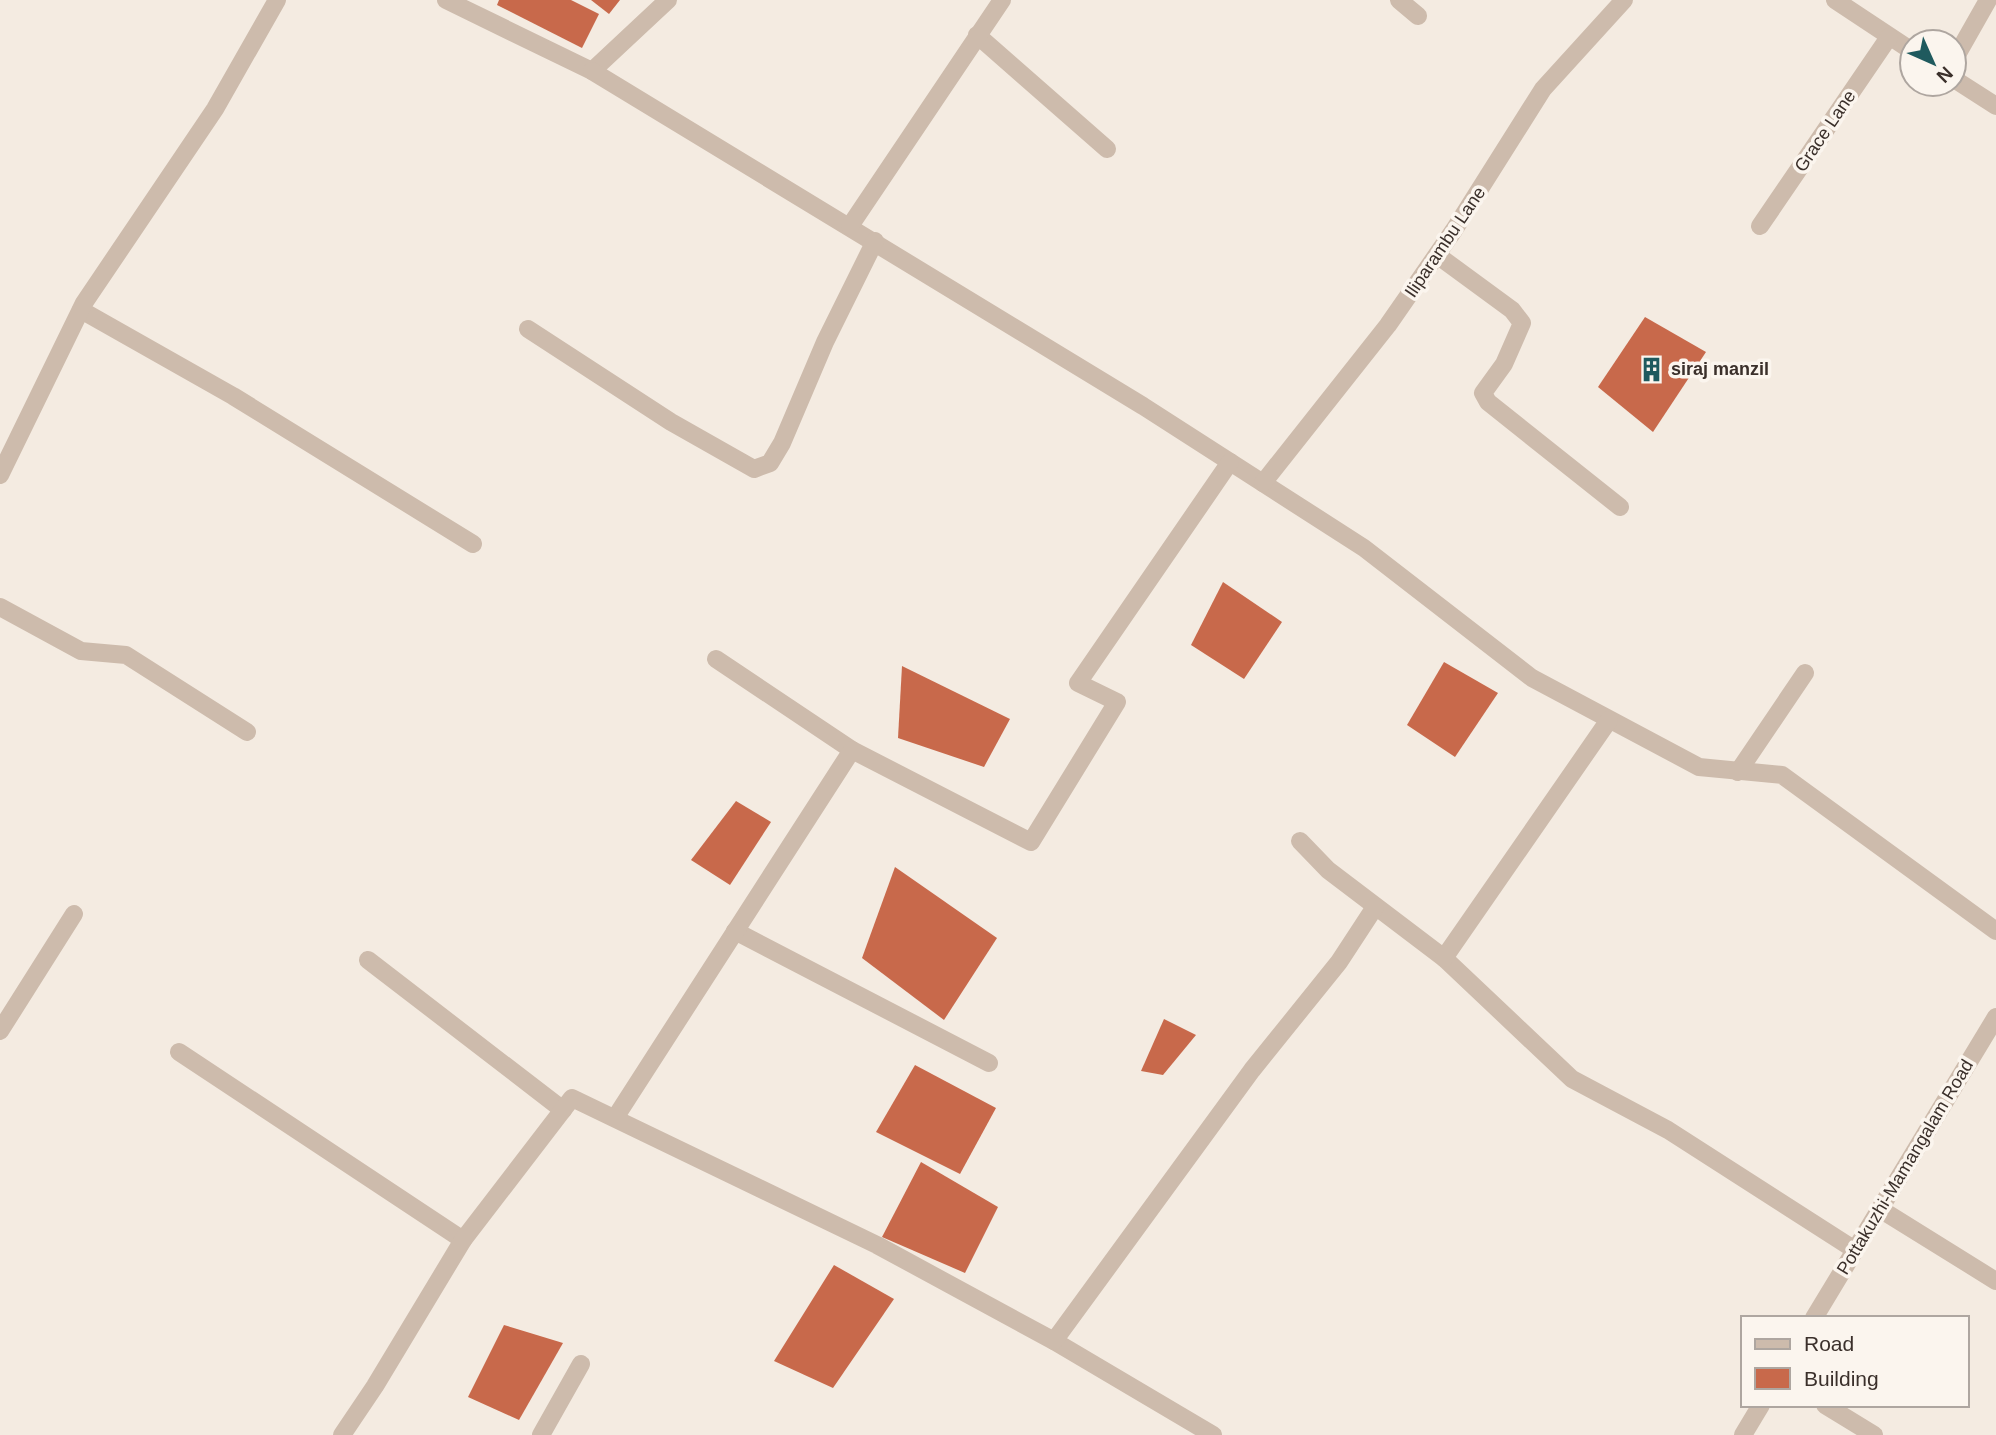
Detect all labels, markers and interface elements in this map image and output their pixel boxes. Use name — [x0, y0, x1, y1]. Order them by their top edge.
north arrow — [1898, 28, 1968, 98]
text: N — [1932, 62, 1957, 87]
street label: Grace Lane — [1790, 86, 1860, 176]
street label: Iliparambu Lane — [1401, 183, 1489, 301]
building icon: siraj manzil — [1637, 355, 1665, 383]
place label: siraj manzil — [1671, 359, 1769, 379]
street label: Pottakuzhi-Mamangalam Road — [1833, 1056, 1977, 1278]
legend — [1741, 1316, 1968, 1407]
text: Road — [1804, 1332, 1854, 1355]
text: Building — [1804, 1367, 1879, 1390]

